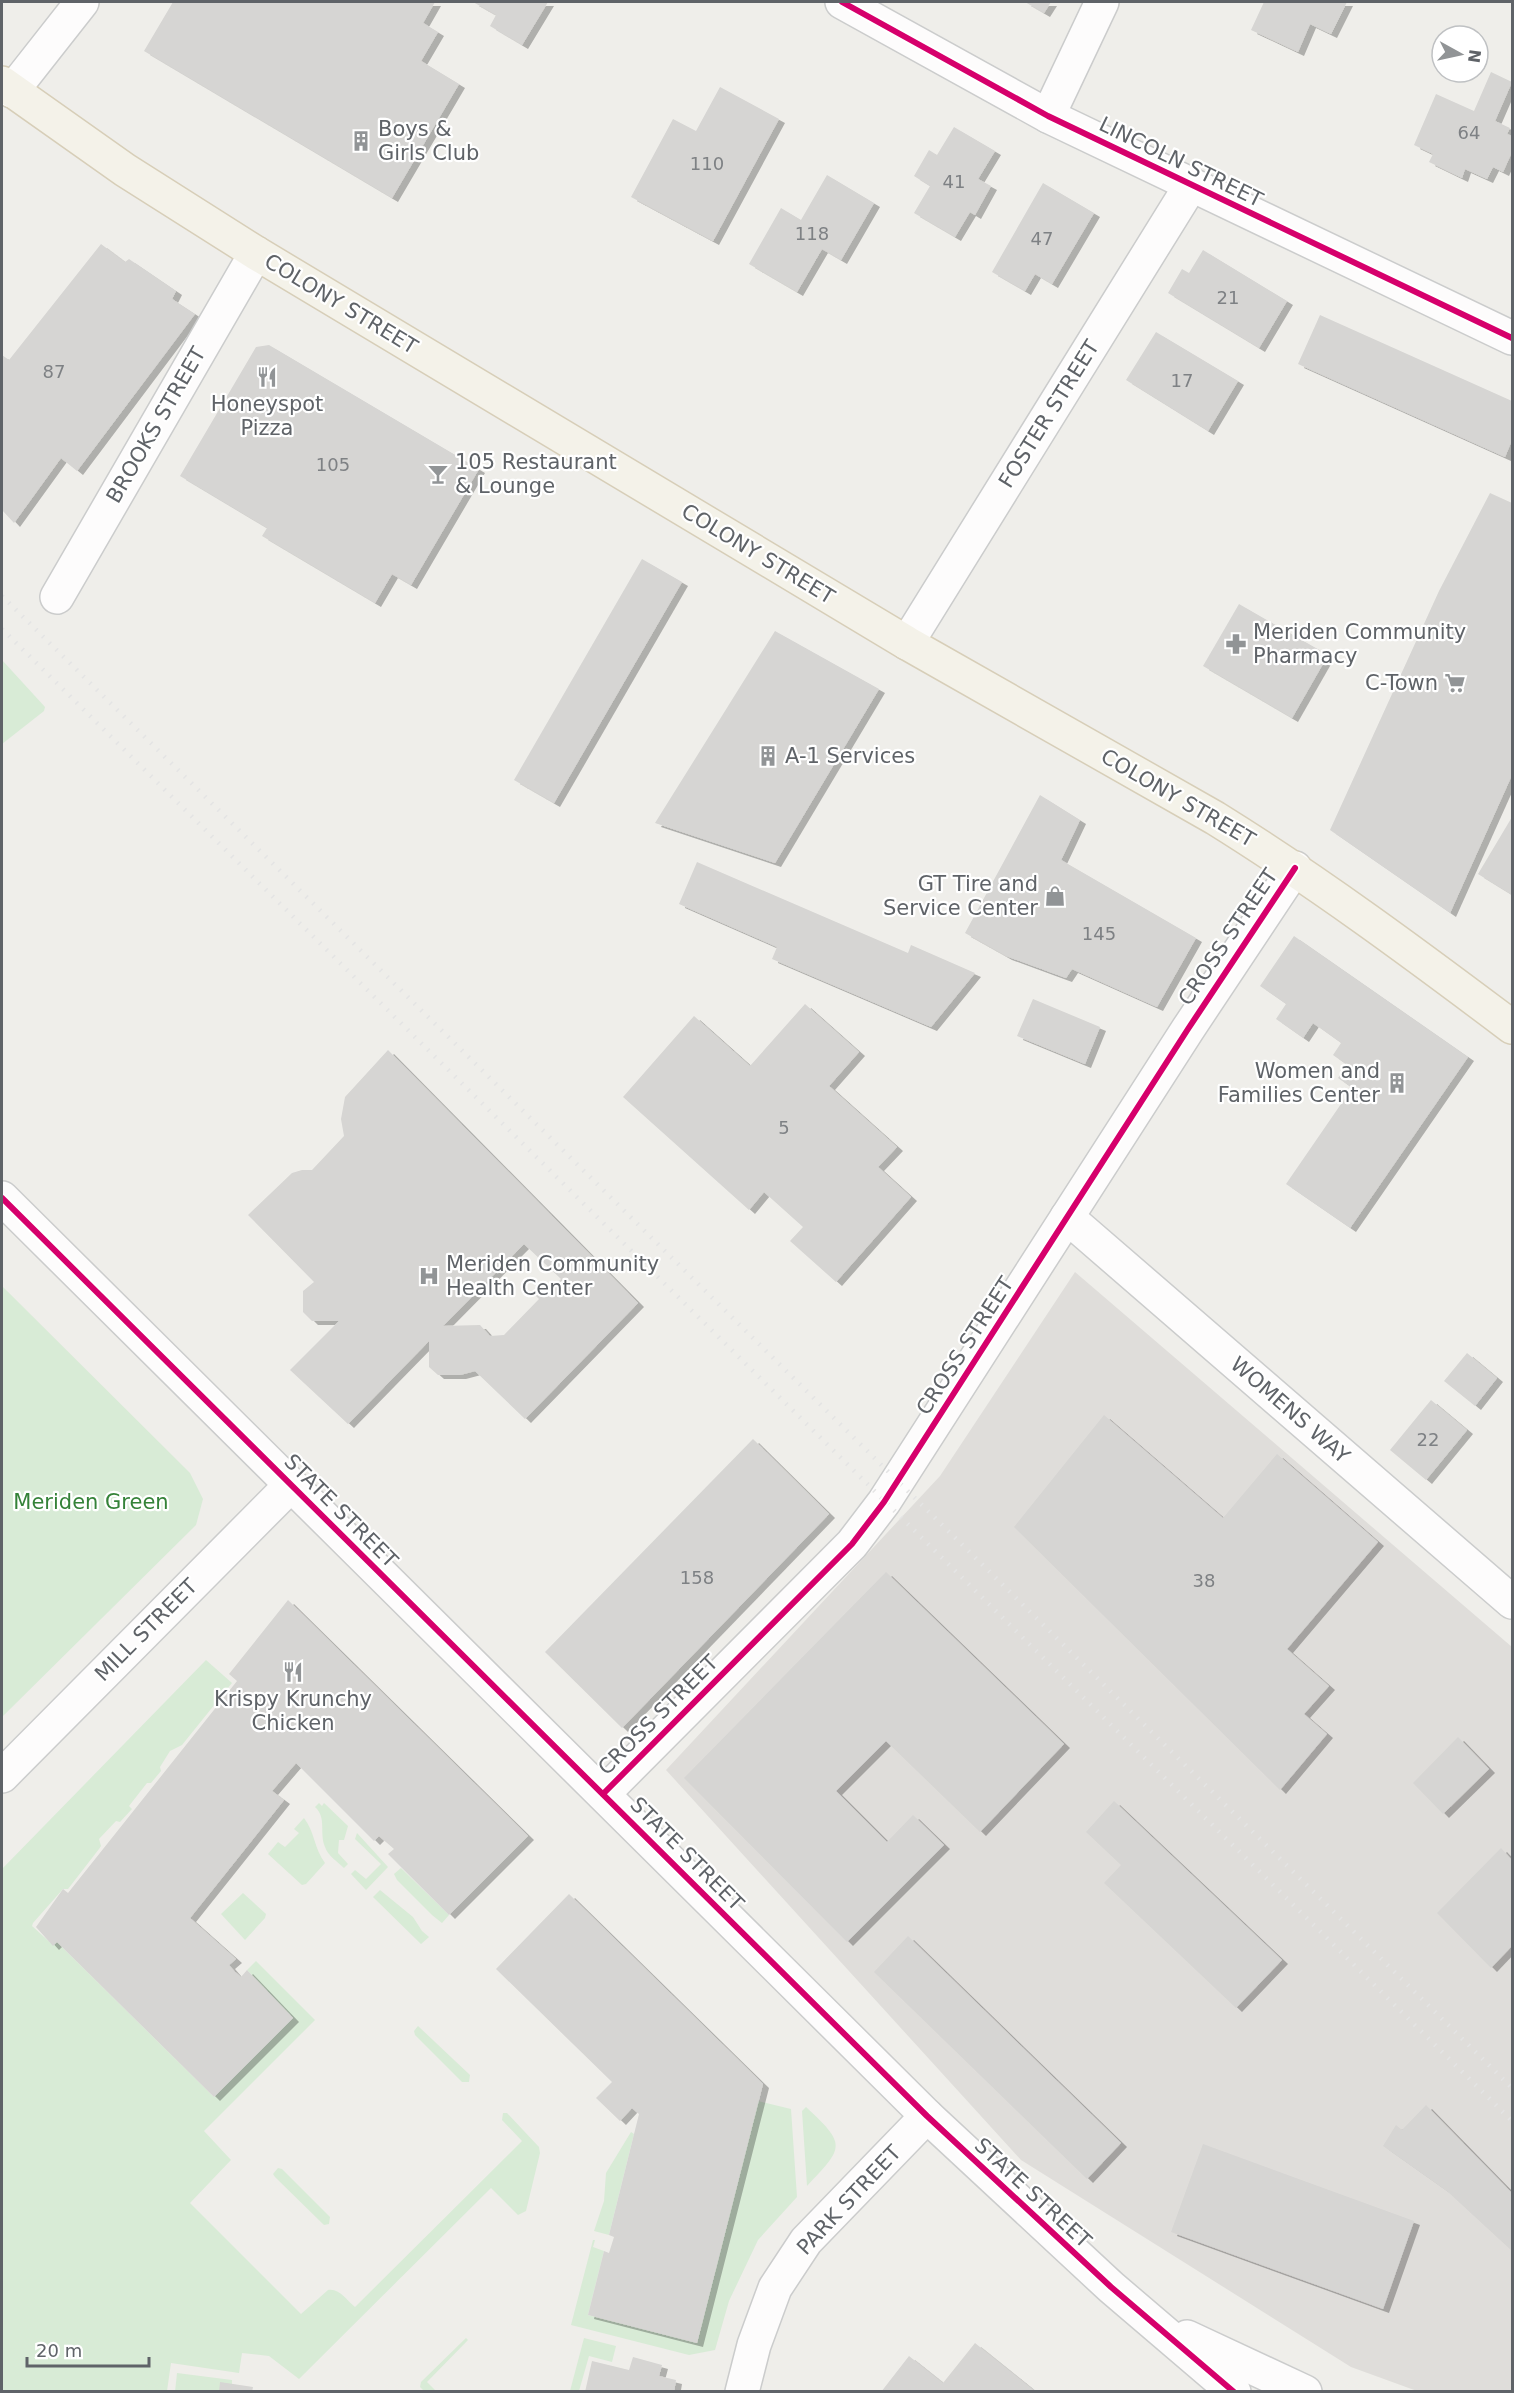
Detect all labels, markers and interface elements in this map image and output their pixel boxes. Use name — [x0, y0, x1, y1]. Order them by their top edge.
north arrow — [1430, 24, 1490, 84]
text: N — [1464, 48, 1485, 64]
street label: LINCOLN STREET — [1095, 112, 1267, 212]
place label: Boys & Girls Club — [378, 117, 479, 165]
house number: 64 — [1458, 122, 1480, 143]
building icon: Boys & Girls Club — [349, 129, 373, 153]
house number: 110 — [690, 153, 724, 174]
house number: 41 — [943, 171, 965, 192]
house number: 118 — [795, 223, 829, 244]
house number: 47 — [1031, 228, 1053, 249]
street label: COLONY STREET — [260, 249, 422, 359]
house number: 21 — [1217, 287, 1239, 308]
street label: FOSTER STREET — [994, 336, 1104, 492]
street label: BROOKS STREET — [102, 343, 210, 507]
house number: 87 — [43, 361, 65, 382]
restaurant icon: Honeyspot Pizza — [255, 365, 279, 389]
house number: 17 — [1171, 370, 1193, 391]
place label: Honeyspot Pizza — [211, 392, 323, 440]
place label: 105 Restaurant & Lounge — [455, 450, 617, 498]
house number: 105 — [316, 454, 350, 475]
bar icon: 105 Restaurant & Lounge — [426, 462, 450, 486]
street label: COLONY STREET — [677, 499, 839, 609]
place label: Meriden Community Pharmacy — [1253, 620, 1466, 668]
pharmacy icon: Meriden Community Pharmacy — [1224, 632, 1248, 656]
place label: C-Town — [1365, 671, 1438, 695]
supermarket icon: C-Town — [1443, 671, 1467, 695]
building icon: A-1 Services — [756, 744, 780, 768]
place label: A-1 Services — [785, 744, 915, 768]
street label: COLONY STREET — [1097, 744, 1259, 852]
street label: CROSS STREET — [1174, 864, 1283, 1010]
place label: GT Tire and Service Center — [883, 872, 1038, 920]
shop icon: GT Tire and Service Center — [1043, 884, 1067, 908]
house number: 145 — [1082, 923, 1116, 944]
place label: Women and Families Center — [1218, 1059, 1380, 1107]
building icon: Women and Families Center — [1385, 1071, 1409, 1095]
house number: 5 — [778, 1117, 790, 1138]
place label: Meriden Community Health Center — [446, 1252, 659, 1300]
hospital icon: Meriden Community Health Center — [417, 1264, 441, 1288]
street label: CROSS STREET — [912, 1273, 1019, 1419]
street label: WOMENS WAY — [1226, 1352, 1354, 1468]
house number: 22 — [1417, 1429, 1439, 1450]
street label: STATE STREET — [279, 1449, 403, 1573]
park label: Meriden Green — [13, 1490, 169, 1514]
house number: 158 — [680, 1567, 714, 1588]
house number: 38 — [1193, 1570, 1215, 1591]
street label: MILL STREET — [90, 1574, 202, 1686]
street label: CROSS STREET — [593, 1650, 723, 1780]
restaurant icon: Krispy Krunchy Chicken — [281, 1660, 305, 1684]
place label: Krispy Krunchy Chicken — [214, 1687, 372, 1735]
street label: STATE STREET — [625, 1792, 749, 1916]
street label: STATE STREET — [970, 2133, 1096, 2253]
street label: PARK STREET — [792, 2140, 906, 2260]
scale bar — [27, 2330, 148, 2368]
text: 20 m — [36, 2340, 82, 2361]

